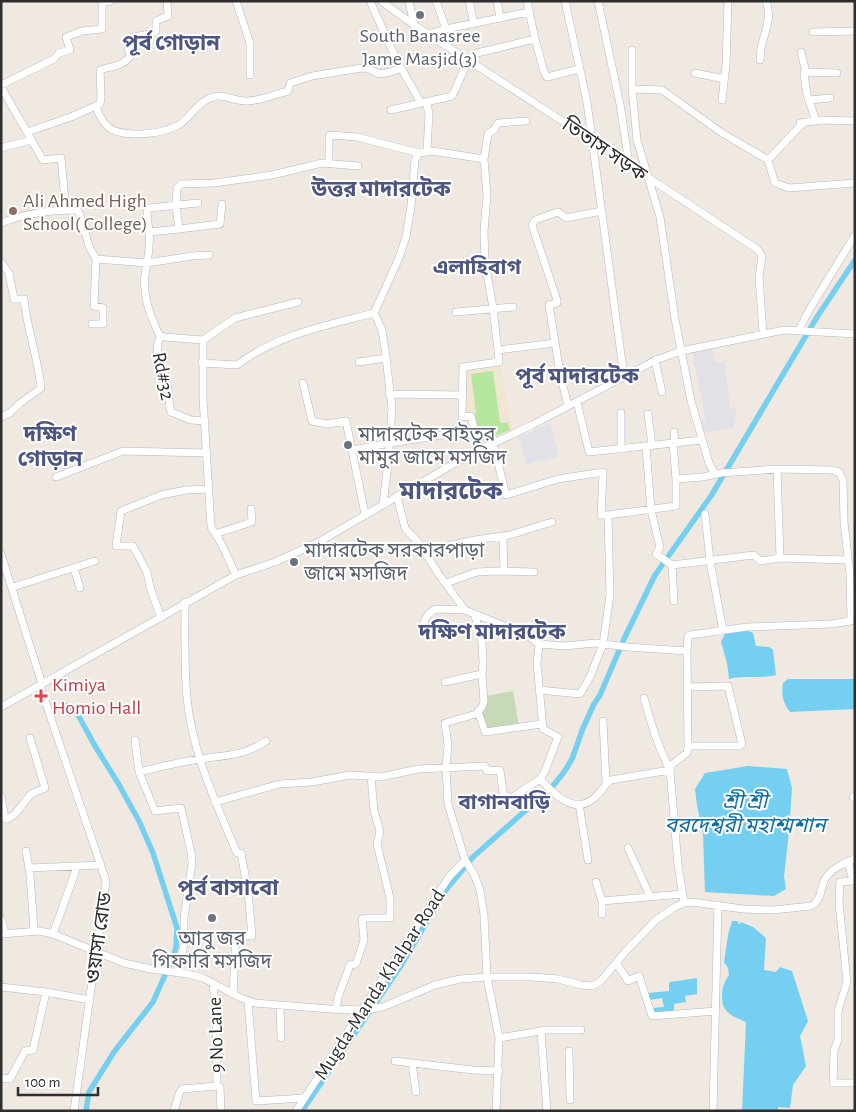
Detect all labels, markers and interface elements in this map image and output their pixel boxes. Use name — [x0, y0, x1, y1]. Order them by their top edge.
marker: South Banasree Jame Masjid(3) — [414, 9, 426, 21]
place label: South Banasree Jame Masjid(3) — [360, 26, 480, 69]
district label: পূর্ব গোড়ান — [122, 29, 220, 56]
street label: তিতাস সড়ক — [558, 111, 653, 186]
district label: উত্তর মাদারটেক — [310, 176, 452, 200]
place label: Ali Ahmed High School( College) — [23, 191, 148, 234]
marker: Ali Ahmed High School( College) — [7, 205, 19, 217]
district label: এলাহিবাগ — [433, 255, 521, 278]
street label: Rd#32 — [149, 351, 177, 402]
district label: পূর্ব মাদারটেক — [515, 362, 640, 389]
district label: দক্ষিণ গোড়ান — [18, 421, 83, 471]
place label: মাদারটেক বাইতুর মামুর জামে মসজিদ — [357, 422, 508, 469]
marker: মাদারটেক বাইতুর মামুর জামে মসজিদ — [342, 439, 354, 451]
district label: মাদারটেক — [398, 476, 503, 504]
place label: মাদারটেক সরকারপাড়া জামে মসজিদ — [303, 538, 485, 584]
marker: মাদারটেক সরকারপাড়া জামে মসজিদ — [288, 556, 300, 568]
district label: দক্ষিণ মাদারটেক — [417, 619, 567, 643]
place label: Kimiya Homio Hall — [52, 675, 141, 718]
marker: Kimiya Homio Hall — [34, 689, 48, 703]
water label: শ্রী শ্রী বরদেশ্বরী মহাশ্মশান — [664, 788, 830, 836]
district label: বাগানবাড়ি — [457, 790, 551, 814]
district label: পূর্ব বাসাবো — [178, 874, 279, 901]
street label: Mugda-Manda Khalpar Road — [311, 886, 449, 1083]
street label: ওয়াসা রোড — [83, 890, 115, 985]
marker: আবু জর গিফারি মসজিদ — [206, 912, 218, 924]
place label: আবু জর গিফারি মসজিদ — [151, 929, 272, 972]
street label: 9 No Lane — [205, 997, 227, 1073]
scale bar — [18, 1064, 98, 1096]
text: 100 m — [25, 1075, 60, 1090]

